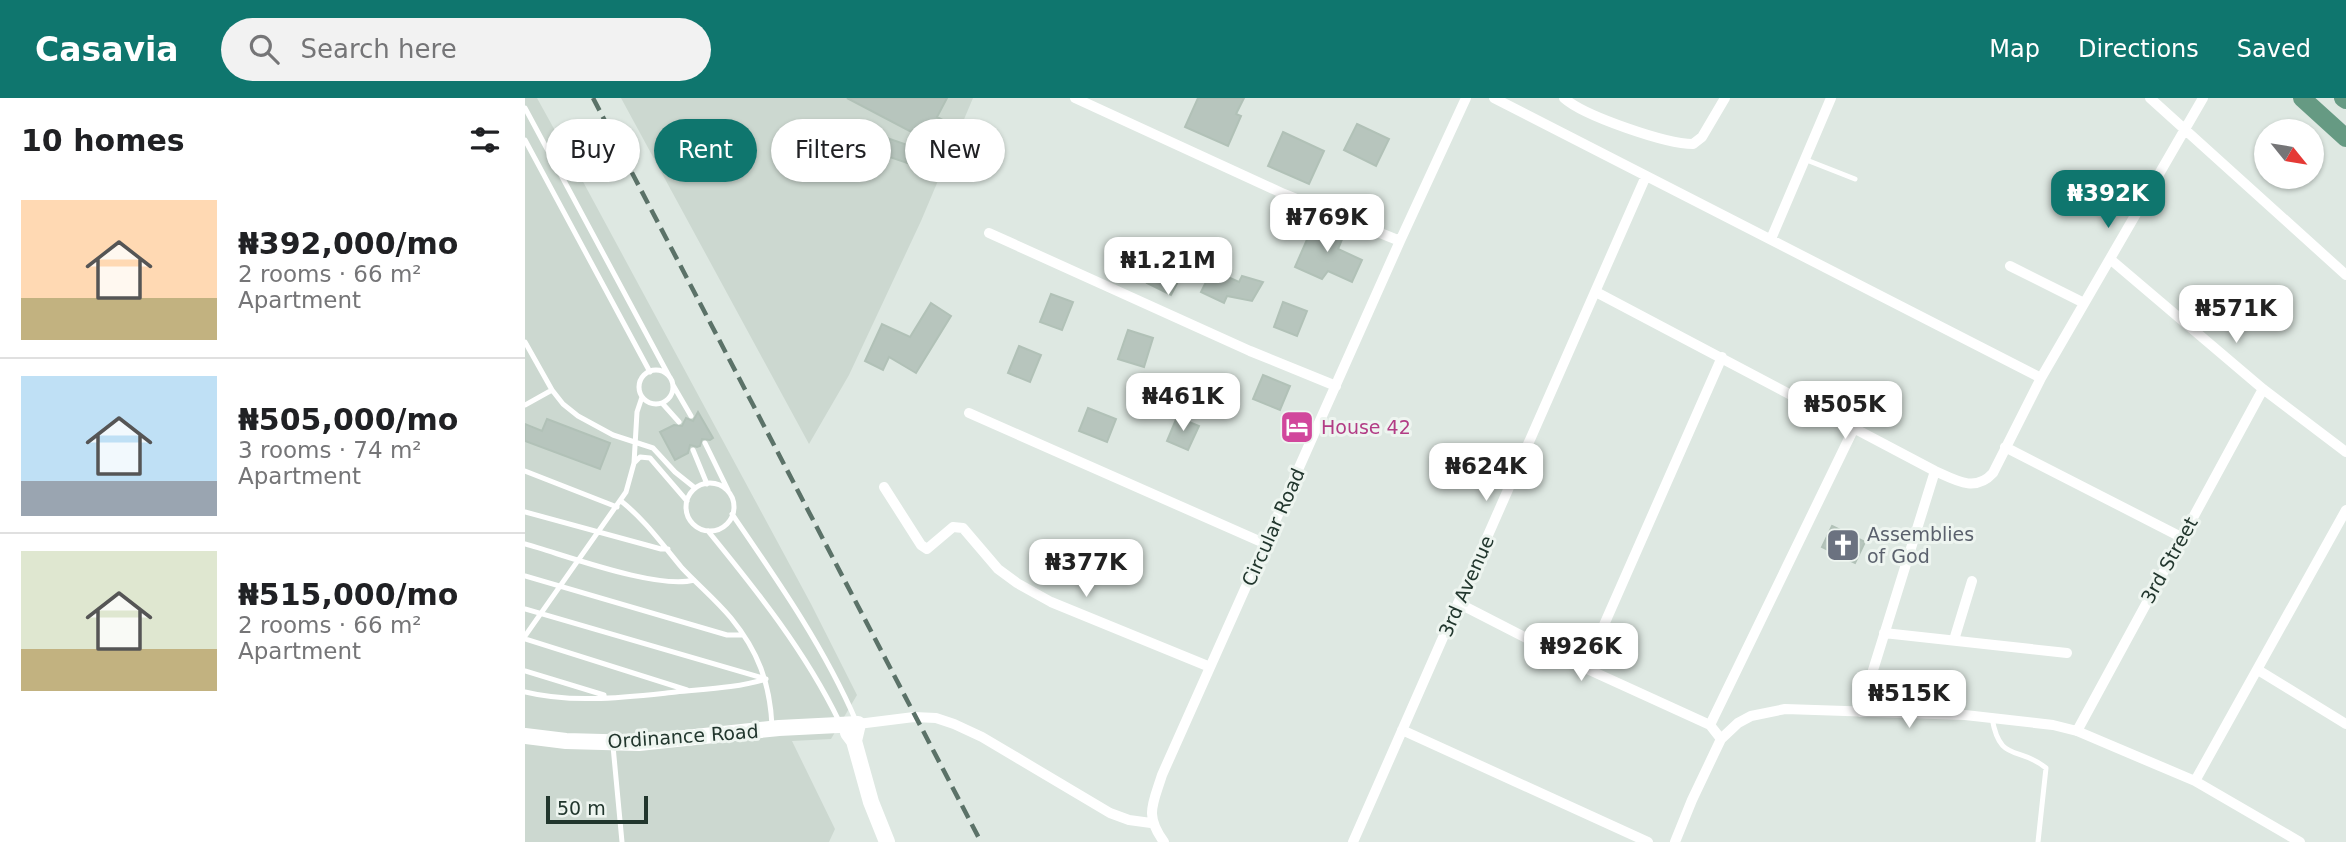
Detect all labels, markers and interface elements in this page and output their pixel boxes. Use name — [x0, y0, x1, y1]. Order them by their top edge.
search box — [221, 18, 711, 81]
text: Casavia — [35, 30, 179, 69]
icon: search — [245, 30, 283, 68]
text: Search here — [301, 34, 457, 64]
text: Map — [1989, 35, 2040, 63]
text: Directions — [2078, 35, 2199, 63]
text: Saved — [2237, 35, 2311, 63]
chip: Buy — [546, 119, 640, 182]
chip: Rent — [654, 119, 757, 182]
chip: Filters — [771, 119, 891, 182]
chip: New — [905, 119, 1005, 182]
north arrow — [2254, 119, 2324, 189]
map controls — [2254, 119, 2324, 189]
icon: filters — [466, 121, 504, 159]
text: 10 homes — [21, 123, 185, 158]
pin: ₦392K — [2059, 170, 2157, 230]
text: ₦392K — [2067, 180, 2149, 206]
pin: ₦769K — [1278, 194, 1376, 254]
text: ₦769K — [1286, 204, 1368, 230]
text: ₦392,000/mo — [238, 226, 458, 261]
icon: home — [77, 228, 161, 312]
pin: ₦1.21M — [1111, 238, 1225, 297]
text: ₦1.21M — [1120, 247, 1216, 273]
text: 2 rooms · 66 m² — [238, 261, 422, 287]
pin: ₦571K — [2187, 286, 2285, 345]
text: Apartment — [238, 287, 361, 313]
text: ₦571K — [2195, 295, 2277, 321]
pin: ₦461K — [1134, 374, 1232, 433]
pin: ₦505K — [1796, 382, 1894, 441]
text: ₦461K — [1142, 383, 1224, 409]
text: ₦505K — [1804, 391, 1886, 417]
text: ₦505,000/mo — [238, 402, 458, 437]
icon: home — [77, 404, 161, 488]
hotel icon: House 42 — [1278, 408, 1316, 446]
place label: House 42 — [1321, 416, 1411, 438]
text: 3 rooms · 74 m² — [238, 437, 422, 463]
pin: ₦624K — [1437, 444, 1535, 503]
text: ₦624K — [1445, 453, 1527, 479]
text: Apartment — [238, 463, 361, 489]
street label: Circular Road — [1237, 465, 1309, 589]
street label: 3rd Street — [2136, 513, 2202, 607]
place label: Assemblies of God — [1867, 523, 1974, 567]
church icon: Assemblies of God — [1824, 526, 1862, 564]
street label: 3rd Avenue — [1434, 532, 1498, 640]
pin: ₦377K — [1037, 540, 1135, 599]
text: ₦377K — [1045, 549, 1127, 575]
text: ₦515,000/mo — [238, 577, 458, 612]
icon: home — [77, 579, 161, 663]
text: 2 rooms · 66 m² — [238, 612, 422, 638]
pin: ₦926K — [1532, 624, 1630, 683]
text: ₦926K — [1540, 633, 1622, 659]
text: Apartment — [238, 638, 361, 664]
pin: ₦515K — [1860, 670, 1958, 730]
text: ₦515K — [1868, 680, 1950, 706]
street label: Ordinance Road — [607, 720, 759, 752]
scale bar — [546, 793, 647, 825]
text: 50 m — [557, 797, 606, 819]

